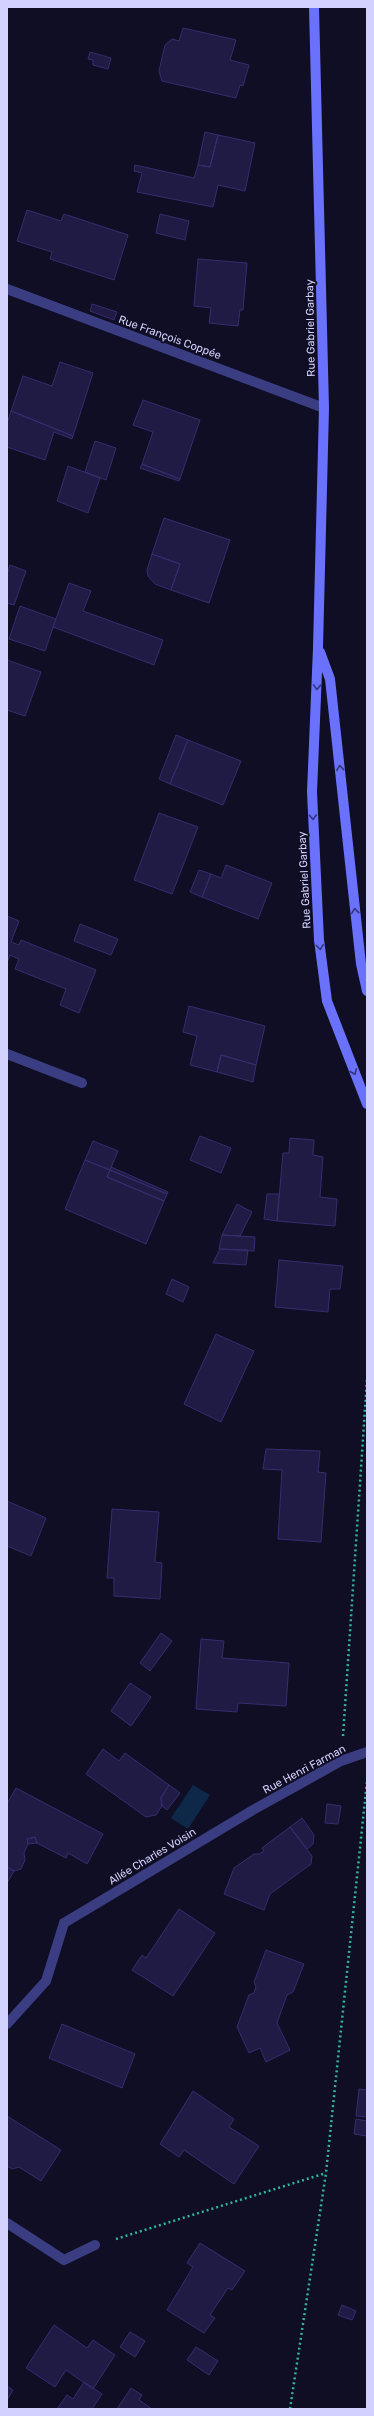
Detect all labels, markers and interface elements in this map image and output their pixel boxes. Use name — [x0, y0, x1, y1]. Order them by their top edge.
street label: Rue Gabriel Garbay — [303, 279, 318, 377]
street label: Rue François Coppée — [117, 313, 223, 362]
one-way arrow — [312, 684, 321, 690]
one-way arrow — [336, 765, 345, 771]
one-way arrow — [309, 814, 318, 820]
street label: Rue Gabriel Garbay — [295, 831, 314, 929]
one-way arrow — [351, 908, 360, 915]
one-way arrow — [315, 944, 324, 950]
one-way arrow — [349, 1068, 357, 1075]
street label: Rue Henri Farman — [261, 1742, 348, 1797]
street label: Allée Charles Voisin — [106, 1825, 198, 1888]

